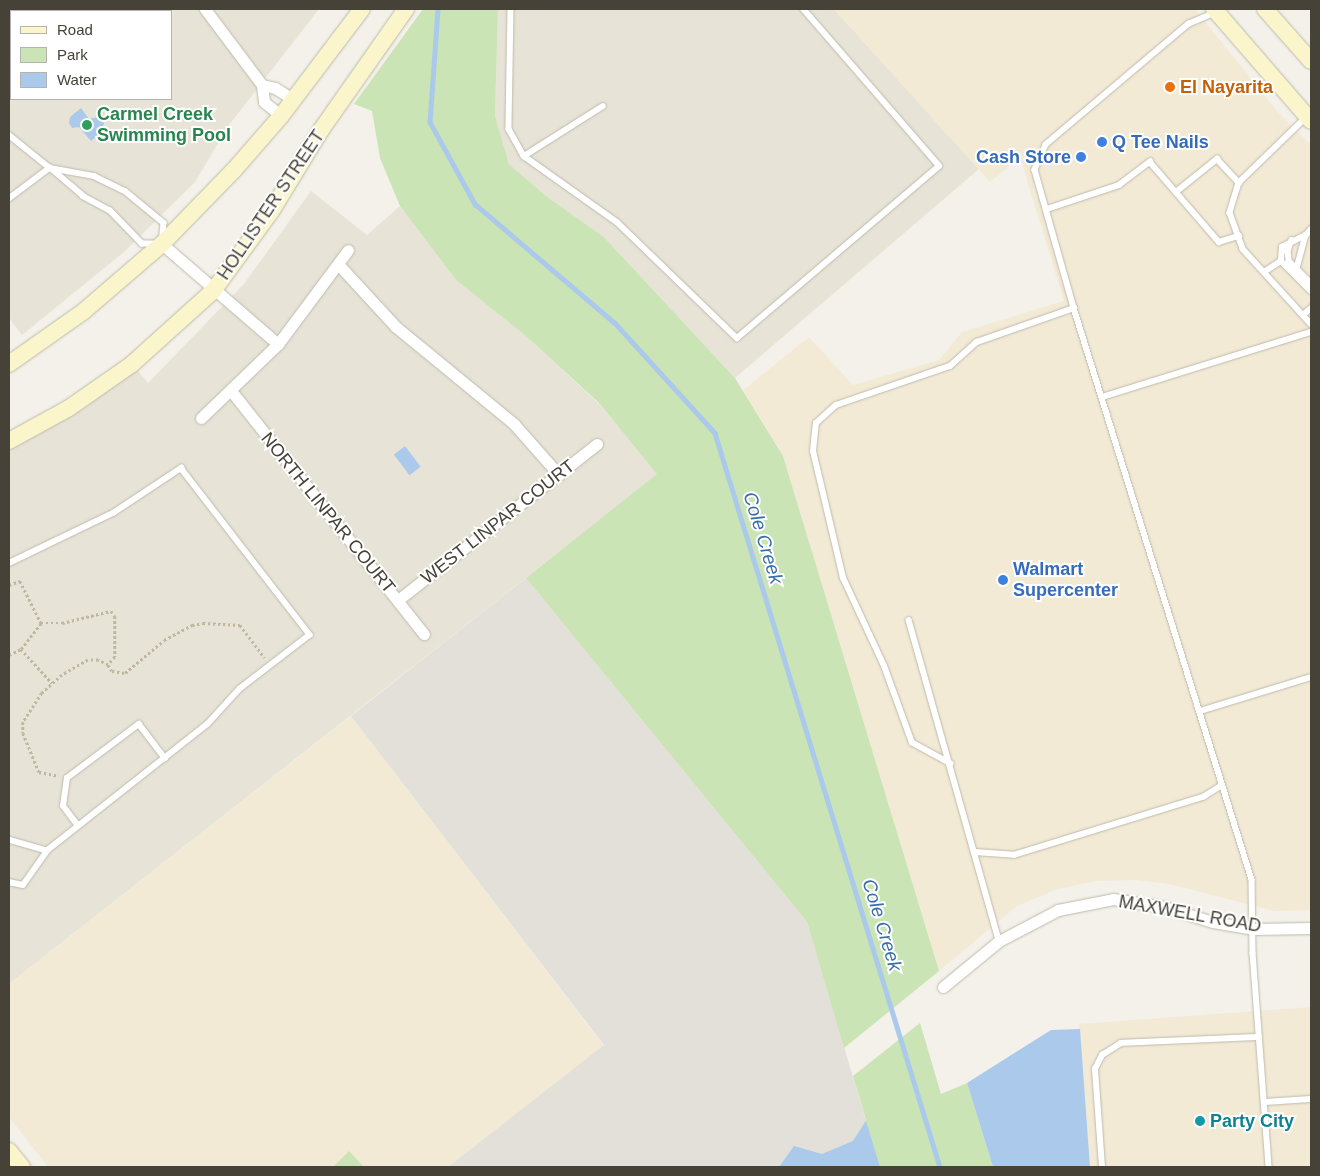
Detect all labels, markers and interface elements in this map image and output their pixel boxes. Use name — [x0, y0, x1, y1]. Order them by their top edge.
legend — [10, 10, 172, 100]
text: Road — [57, 21, 93, 38]
text: Park — [57, 46, 88, 63]
text: Water — [57, 71, 96, 88]
place label: El Nayarita — [1180, 76, 1273, 98]
marker: El Nayarita — [1164, 81, 1176, 93]
place label: Carmel Creek Swimming Pool — [97, 104, 231, 146]
marker: Carmel Creek Swimming Pool — [81, 119, 93, 131]
street label: HOLLISTER STREET — [213, 126, 329, 284]
place label: Q Tee Nails — [1112, 131, 1209, 153]
marker: Q Tee Nails — [1096, 136, 1108, 148]
place label: Cash Store — [976, 146, 1071, 168]
marker: Cash Store — [1075, 151, 1087, 163]
street label: NORTH LINPAR COURT — [256, 428, 400, 598]
street label: WEST LINPAR COURT — [417, 455, 579, 589]
water label: Cole Creek — [738, 489, 788, 587]
place label: Walmart Supercenter — [1013, 559, 1118, 602]
marker: Walmart Supercenter — [997, 574, 1009, 586]
water label: Cole Creek — [857, 876, 907, 974]
street label: MAXWELL ROAD — [1117, 891, 1263, 937]
place label: Party City — [1210, 1110, 1294, 1132]
marker: Party City — [1194, 1115, 1206, 1127]

